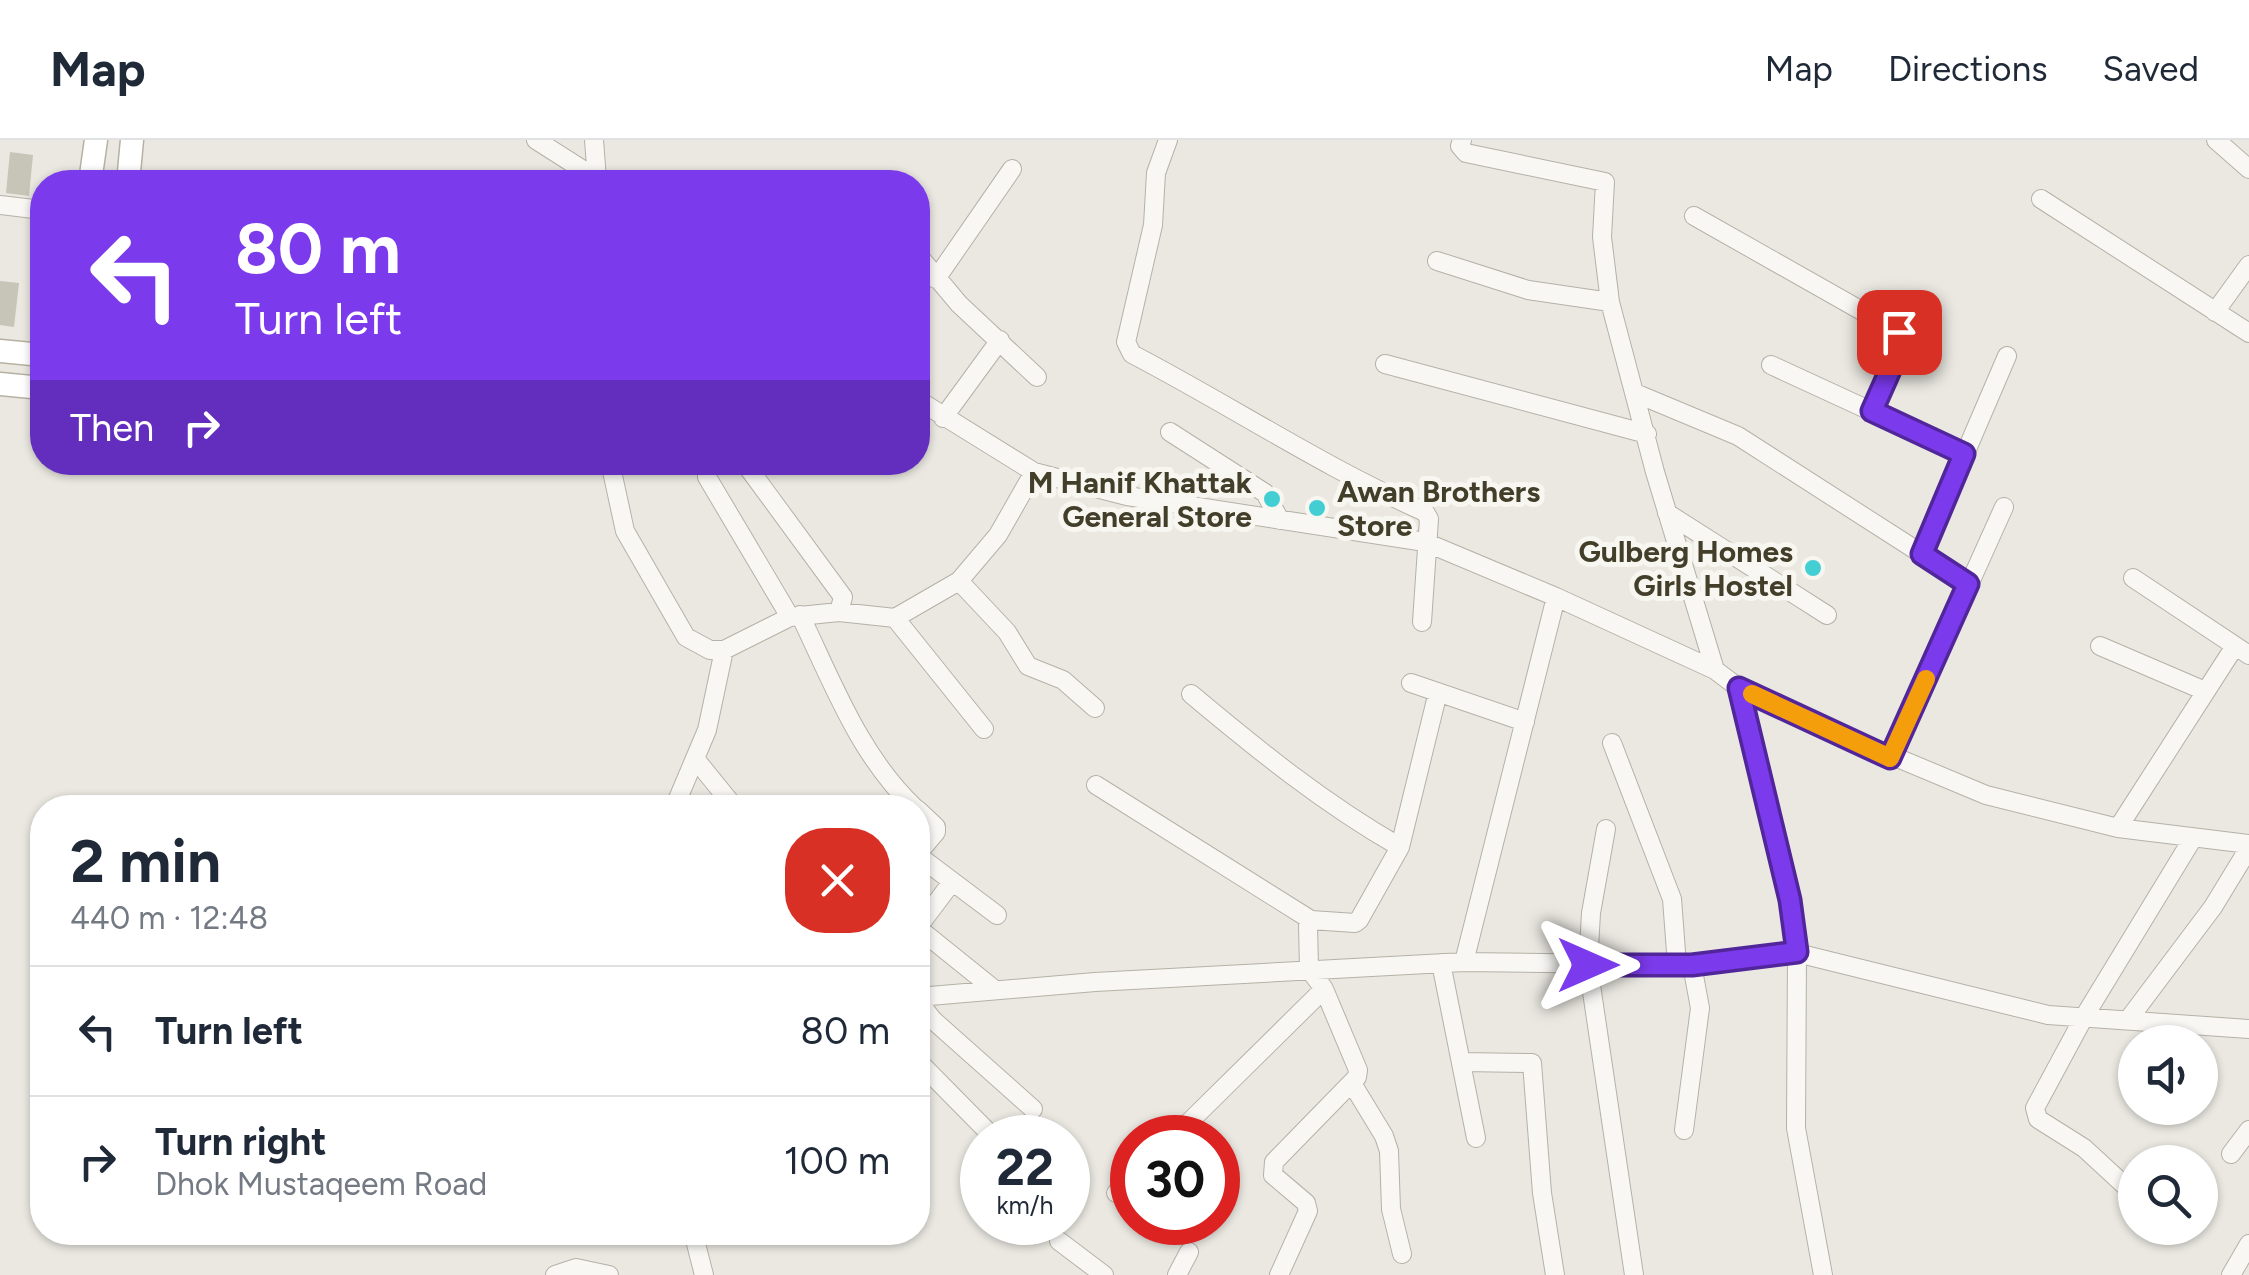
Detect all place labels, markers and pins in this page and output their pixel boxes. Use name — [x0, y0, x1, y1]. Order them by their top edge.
pin — [1857, 290, 1942, 375]
place label: M Hanif Khattak General Store — [1028, 464, 1252, 535]
place label: Awan Brothers Store — [1337, 473, 1540, 544]
marker: M Hanif Khattak General Store — [1261, 488, 1283, 510]
marker: Awan Brothers Store — [1306, 497, 1328, 519]
place label: Gulberg Homes Girls Hostel — [1579, 533, 1793, 604]
marker: Gulberg Homes Girls Hostel — [1802, 557, 1824, 579]

